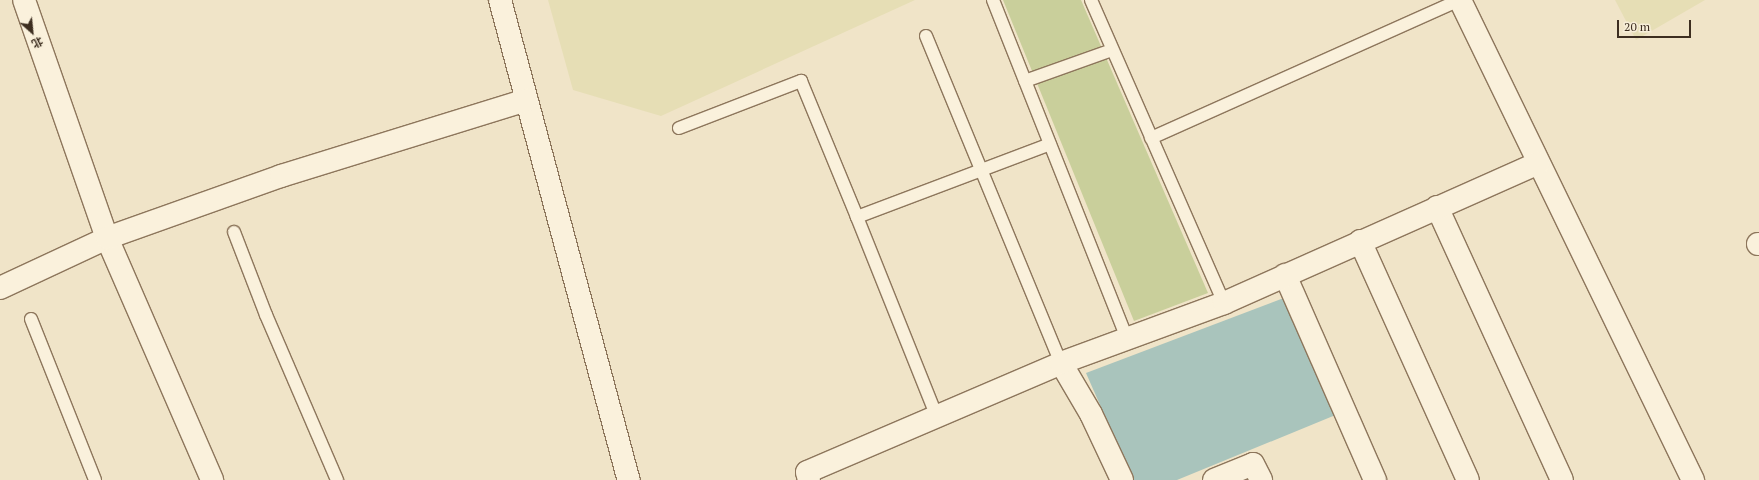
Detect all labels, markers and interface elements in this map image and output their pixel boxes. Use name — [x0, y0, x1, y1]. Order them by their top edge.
north arrow — [12, 12, 52, 52]
scale bar — [1619, 12, 1693, 38]
text: 20 m — [1624, 19, 1650, 34]
text: 北 — [29, 34, 46, 51]

